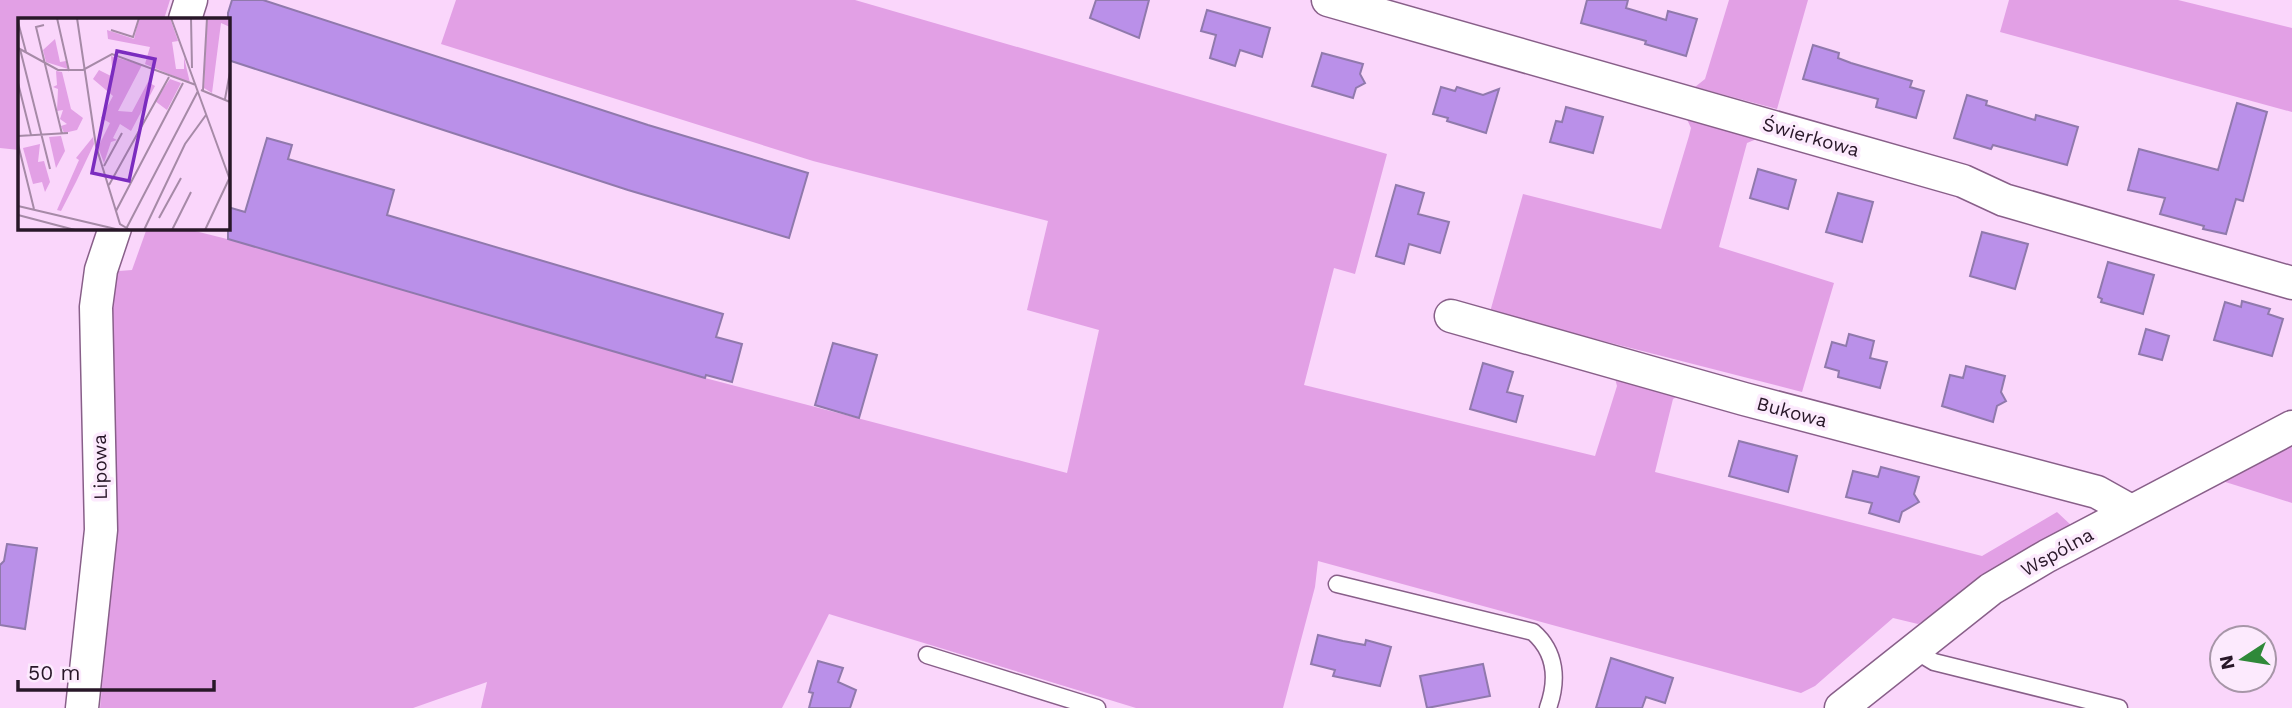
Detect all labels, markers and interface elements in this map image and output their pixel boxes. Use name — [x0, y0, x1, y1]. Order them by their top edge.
inset map — [18, 18, 229, 229]
street label: Świerkowa — [1760, 112, 1862, 162]
street label: Bukowa — [1754, 392, 1830, 432]
street label: Lipowa — [88, 434, 112, 500]
street label: Wspólna — [2017, 523, 2097, 581]
north arrow — [2208, 624, 2278, 694]
scale bar — [18, 648, 214, 692]
text: N — [2214, 653, 2240, 672]
text: 50 m — [28, 660, 80, 685]

